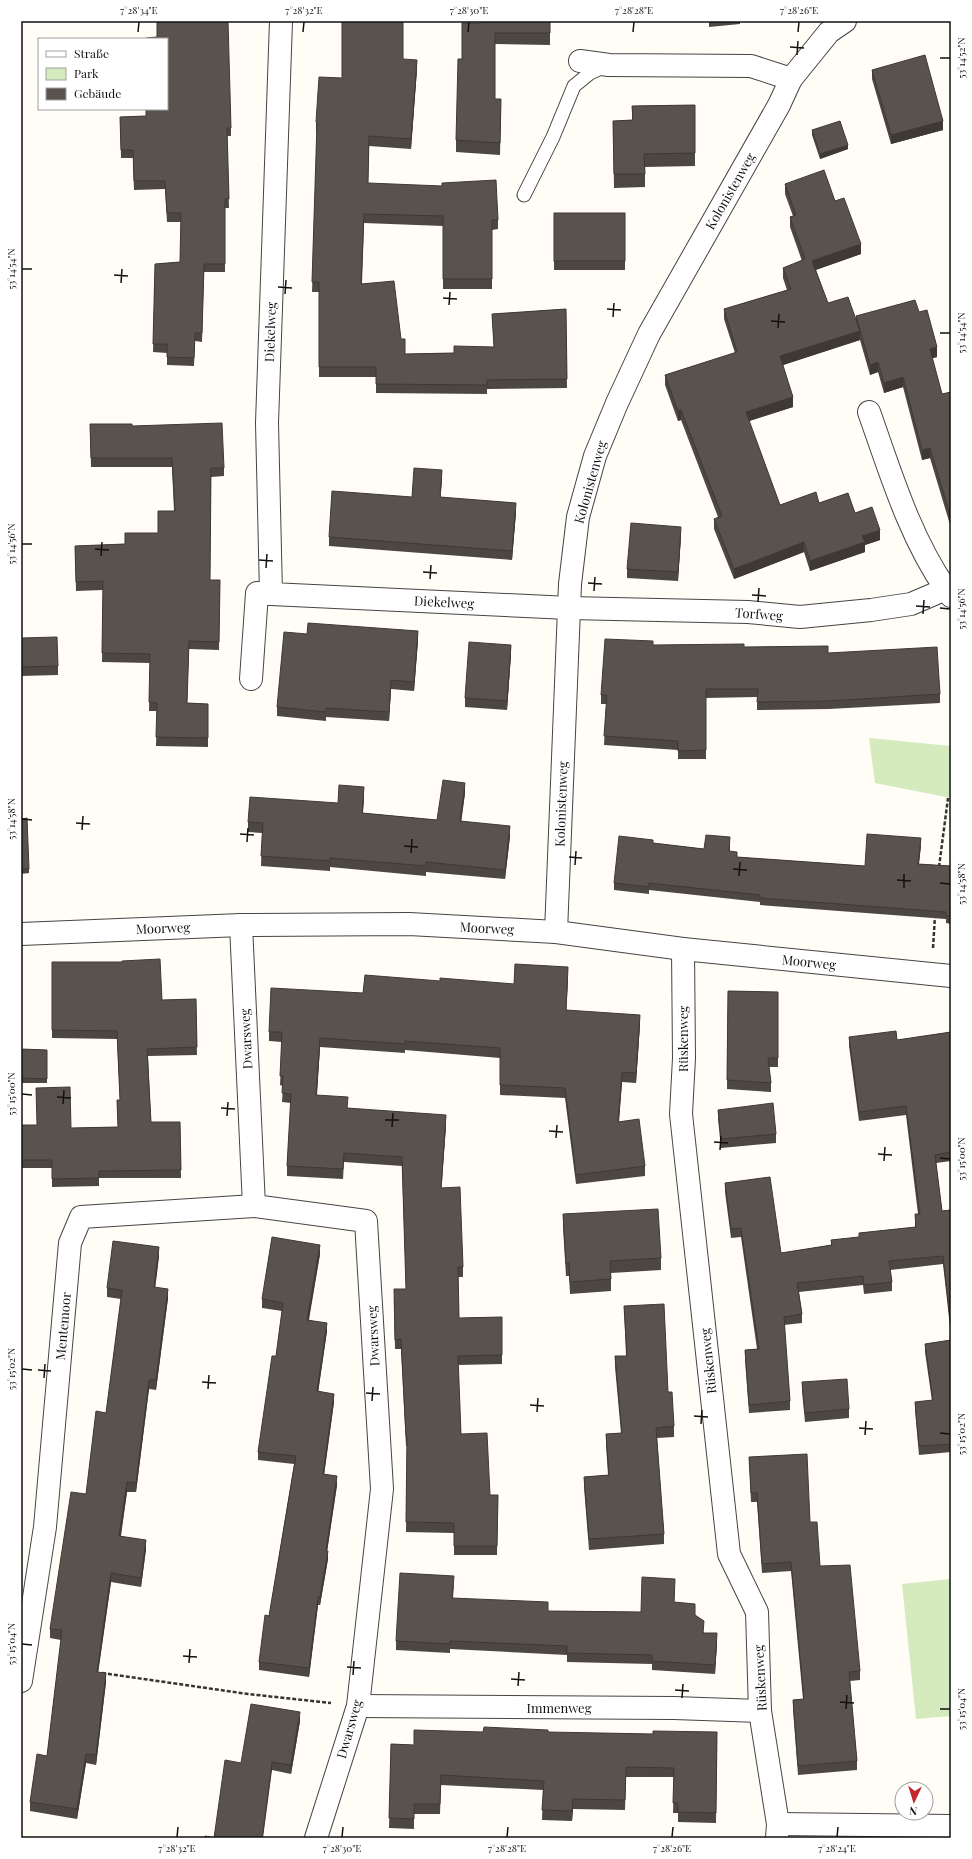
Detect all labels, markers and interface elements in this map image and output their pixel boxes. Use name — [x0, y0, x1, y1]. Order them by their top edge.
text: 7°28'34"E — [120, 3, 158, 17]
text: 7°28'32"E — [285, 3, 323, 17]
text: 7°28'30"E — [450, 3, 488, 17]
text: 7°28'28"E — [615, 3, 653, 17]
text: 7°28'26"E — [780, 3, 818, 17]
legend — [38, 38, 168, 110]
text: 53°14'52"N — [954, 38, 968, 78]
text: Straße — [74, 45, 109, 61]
text: Park — [74, 65, 99, 81]
text: Gebäude — [74, 85, 121, 101]
street label: Kolonistenweg — [701, 149, 758, 232]
text: 53°14'54"N — [4, 249, 18, 289]
street label: Diekelweg — [260, 301, 279, 362]
text: 53°14'54"N — [954, 313, 968, 353]
street label: Kolonistenweg — [570, 438, 610, 525]
text: 53°14'56"N — [4, 523, 18, 565]
text: 53°14'56"N — [954, 588, 968, 630]
street label: Diekelweg — [414, 591, 475, 612]
street label: Torfweg — [734, 603, 784, 624]
street label: Kolonistenweg — [551, 761, 570, 847]
text: 53°14'58"N — [4, 798, 18, 840]
text: 53°14'58"N — [954, 863, 968, 905]
street label: Moorweg — [135, 918, 191, 937]
street label: Moorweg — [459, 918, 515, 937]
street label: Moorweg — [781, 950, 837, 973]
street label: Rüskenweg — [674, 1006, 691, 1072]
street label: Dwarsweg — [235, 1008, 256, 1070]
text: 53°15'00"N — [4, 1072, 18, 1116]
text: 53°15'00"N — [954, 1137, 968, 1181]
street label: Mentemoor — [51, 1291, 74, 1361]
street label: Dwarsweg — [362, 1305, 383, 1367]
street label: Rüskenweg — [696, 1327, 719, 1395]
text: 53°15'02"N — [4, 1348, 18, 1390]
text: 53°15'02"N — [954, 1413, 968, 1455]
text: 53°15'04"N — [4, 1623, 18, 1665]
street label: Rüskenweg — [749, 1644, 770, 1711]
text: 53°15'04"N — [954, 1688, 968, 1730]
street label: Dwarsweg — [332, 1697, 365, 1760]
street label: Immenweg — [526, 1699, 592, 1716]
north arrow — [894, 1781, 934, 1821]
text: N — [909, 1804, 918, 1819]
text: 7°28'32"E — [158, 1841, 196, 1855]
text: 7°28'30"E — [323, 1841, 361, 1855]
text: 7°28'28"E — [488, 1841, 526, 1855]
text: 7°28'26"E — [653, 1841, 691, 1855]
text: 7°28'24"E — [818, 1841, 856, 1855]

